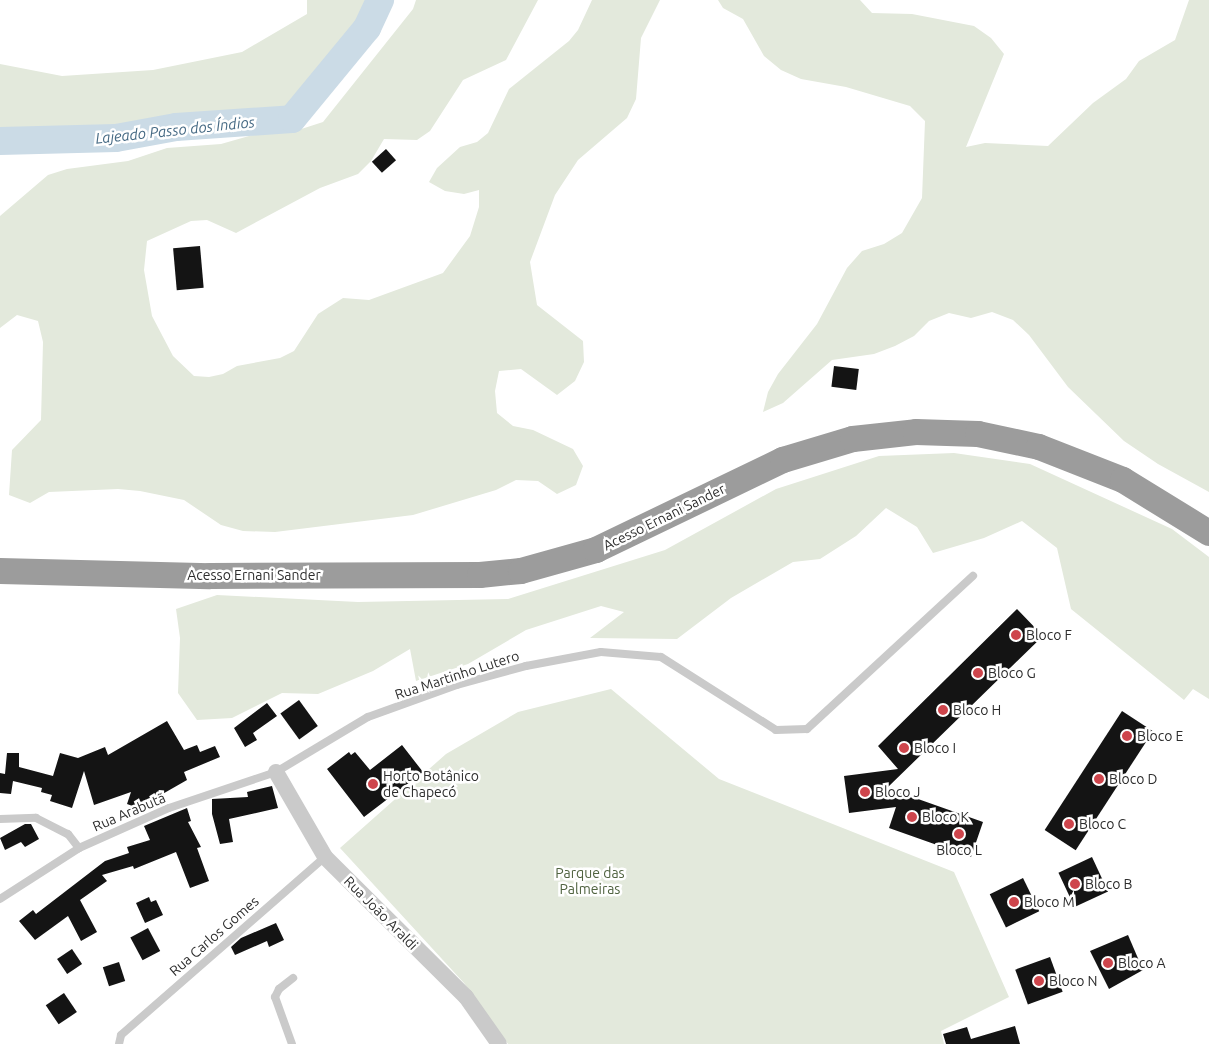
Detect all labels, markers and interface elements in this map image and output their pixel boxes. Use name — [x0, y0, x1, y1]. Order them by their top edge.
water label: Lajeado Passo dos Índios — [94, 113, 256, 147]
street label: Acesso Ernani Sander — [600, 480, 728, 554]
street label: Acesso Ernani Sander — [187, 567, 321, 583]
place label: Bloco F — [1026, 627, 1072, 643]
marker: Bloco F — [1010, 629, 1022, 641]
street label: Rua Martinho Lutero — [393, 647, 521, 703]
place label: Bloco G — [988, 665, 1036, 681]
marker: Bloco G — [972, 667, 984, 679]
place label: Bloco H — [953, 702, 1001, 718]
marker: Bloco H — [937, 704, 949, 716]
place label: Bloco E — [1137, 728, 1183, 744]
marker: Bloco E — [1121, 730, 1133, 742]
place label: Bloco I — [914, 740, 956, 756]
marker: Bloco I — [898, 742, 910, 754]
place label: Horto Botânico de Chapecó — [383, 768, 479, 800]
place label: Bloco D — [1109, 771, 1157, 787]
marker: Bloco D — [1093, 773, 1105, 785]
marker: Horto Botânico de Chapecó — [367, 778, 379, 790]
place label: Bloco J — [875, 784, 920, 800]
marker: Bloco J — [859, 786, 871, 798]
street label: Rua Arabutã — [90, 789, 168, 835]
place label: Bloco K — [922, 809, 969, 825]
marker: Bloco K — [906, 811, 918, 823]
place label: Bloco C — [1079, 816, 1126, 832]
marker: Bloco C — [1063, 818, 1075, 830]
marker: Bloco L — [953, 828, 965, 840]
place label: Bloco L — [936, 842, 982, 858]
park label: Parque das Palmeiras — [555, 865, 625, 898]
street label: Rua João Araldi — [341, 873, 421, 953]
place label: Bloco B — [1085, 876, 1133, 892]
marker: Bloco B — [1069, 878, 1081, 890]
street label: Rua Carlos Gomes — [166, 893, 262, 979]
place label: Bloco M — [1024, 894, 1075, 910]
marker: Bloco M — [1008, 896, 1020, 908]
place label: Bloco A — [1118, 955, 1166, 971]
marker: Bloco A — [1102, 957, 1114, 969]
place label: Bloco N — [1049, 973, 1098, 989]
marker: Bloco N — [1033, 975, 1045, 987]

